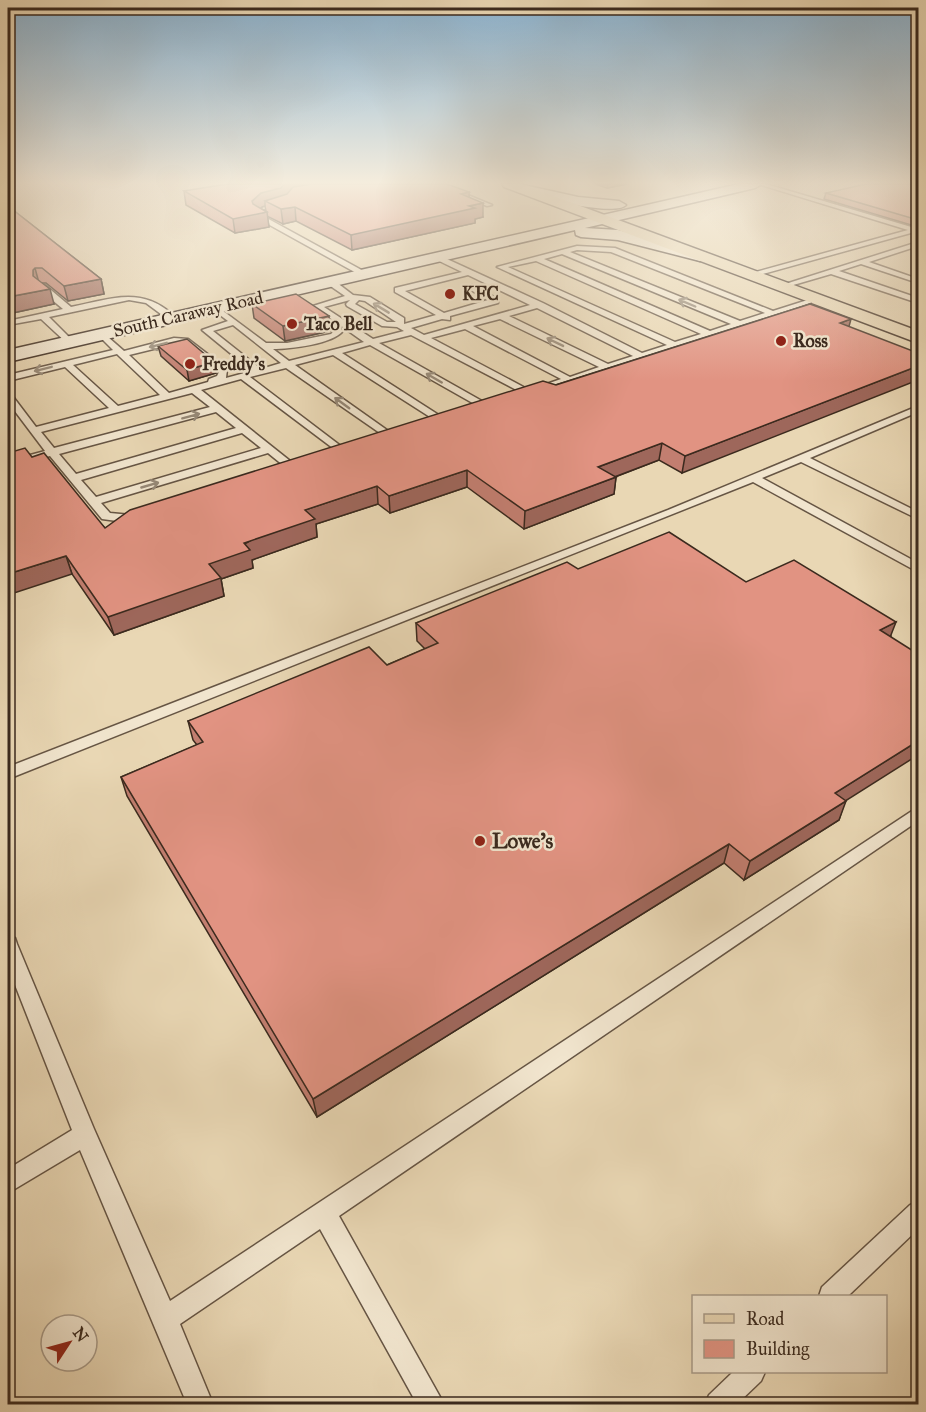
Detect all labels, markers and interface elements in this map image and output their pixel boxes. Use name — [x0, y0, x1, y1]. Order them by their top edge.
place label: KFC — [462, 283, 499, 305]
street label: South Caraway Road — [111, 286, 265, 342]
marker: KFC — [443, 287, 457, 301]
one-way arrow — [678, 297, 696, 308]
one-way arrow — [373, 302, 390, 314]
place label: Taco Bell — [303, 313, 374, 335]
marker: Taco Bell — [285, 317, 299, 331]
place label: Ross — [793, 330, 828, 352]
marker: Ross — [774, 334, 788, 348]
one-way arrow — [547, 336, 565, 348]
one-way arrow — [149, 339, 168, 351]
place label: Freddy's — [202, 353, 266, 376]
marker: Freddy's — [183, 357, 197, 371]
one-way arrow — [34, 364, 53, 376]
one-way arrow — [426, 372, 443, 384]
one-way arrow — [334, 397, 351, 409]
one-way arrow — [181, 409, 200, 421]
one-way arrow — [140, 479, 159, 490]
place label: Lowe's — [492, 828, 554, 854]
marker: Lowe's — [473, 834, 487, 848]
legend — [692, 1295, 887, 1373]
text: Road — [746, 1308, 784, 1330]
north arrow — [39, 1313, 99, 1373]
text: N — [69, 1323, 93, 1346]
text: Building — [746, 1338, 810, 1361]

